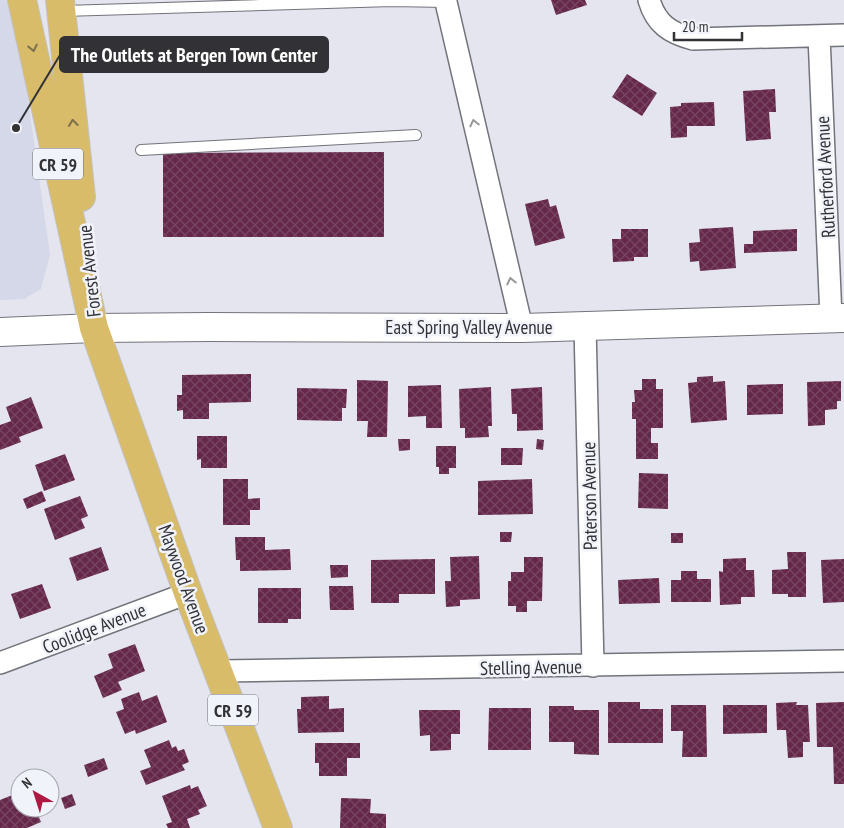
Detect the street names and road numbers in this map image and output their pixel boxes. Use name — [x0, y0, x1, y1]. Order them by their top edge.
street label: Rutherford Avenue — [810, 115, 840, 239]
road number: CR 59 — [33, 148, 83, 180]
street label: Forest Avenue — [72, 224, 106, 318]
street label: East Spring Valley Avenue — [385, 315, 553, 339]
street label: Paterson Avenue — [576, 441, 602, 550]
street label: Maywood Avenue — [153, 521, 215, 637]
street label: Coolidge Avenue — [39, 597, 149, 659]
street label: Stelling Avenue — [480, 654, 582, 680]
road number: CR 59 — [208, 694, 258, 726]

